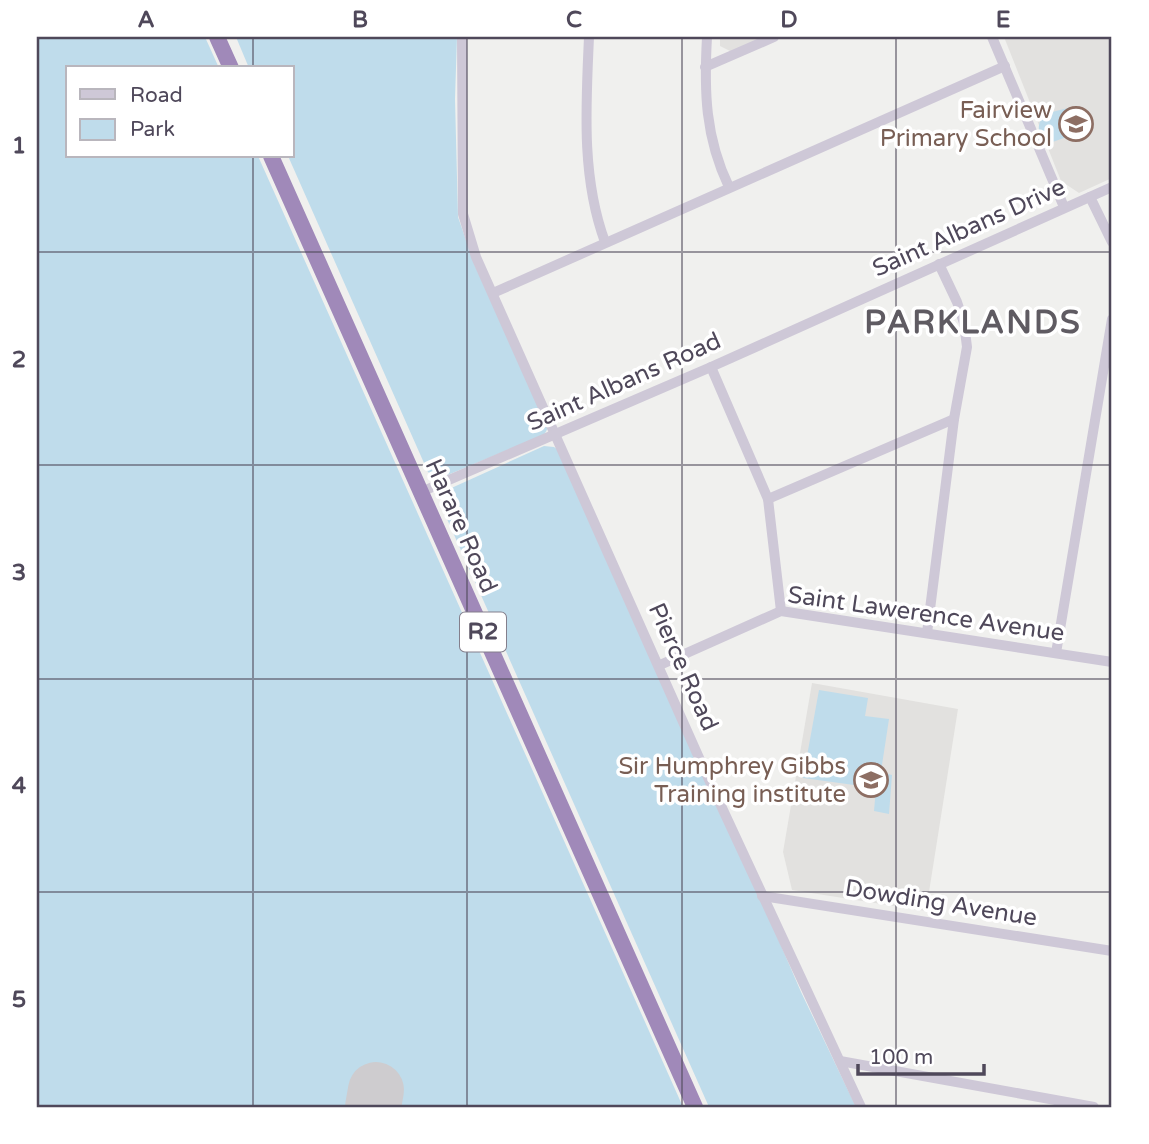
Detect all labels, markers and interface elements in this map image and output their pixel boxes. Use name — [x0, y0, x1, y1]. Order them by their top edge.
text: A — [137, 6, 155, 34]
text: B — [352, 6, 368, 34]
text: C — [566, 6, 582, 34]
text: D — [780, 6, 798, 34]
text: E — [996, 6, 1010, 34]
legend — [66, 66, 294, 158]
text: Road — [130, 83, 183, 108]
place label: Fairview Primary School — [880, 96, 1052, 153]
school or university icon: Fairview Primary School — [1057, 105, 1095, 143]
text: Park — [130, 117, 175, 142]
text: 1 — [12, 132, 26, 160]
street label: Saint Albans Drive — [868, 172, 1070, 284]
district label: PARKLANDS — [864, 304, 1082, 342]
street label: Saint Albans Road — [523, 326, 725, 438]
text: 2 — [12, 346, 26, 374]
street label: Harare Road — [419, 455, 503, 597]
text: 3 — [12, 559, 26, 587]
street label: Saint Lawerence Avenue — [786, 580, 1066, 648]
street label: Pierce Road — [642, 598, 724, 736]
road number: R2 — [460, 612, 506, 652]
place label: Sir Humphrey Gibbs Training institute — [618, 752, 846, 809]
school or university icon: Sir Humphrey Gibbs Training institute — [852, 761, 890, 799]
text: 4 — [12, 772, 27, 800]
street label: Dowding Avenue — [843, 874, 1039, 932]
text: 5 — [12, 986, 26, 1014]
scale bar — [858, 1032, 984, 1076]
text: 100 m — [869, 1045, 933, 1070]

